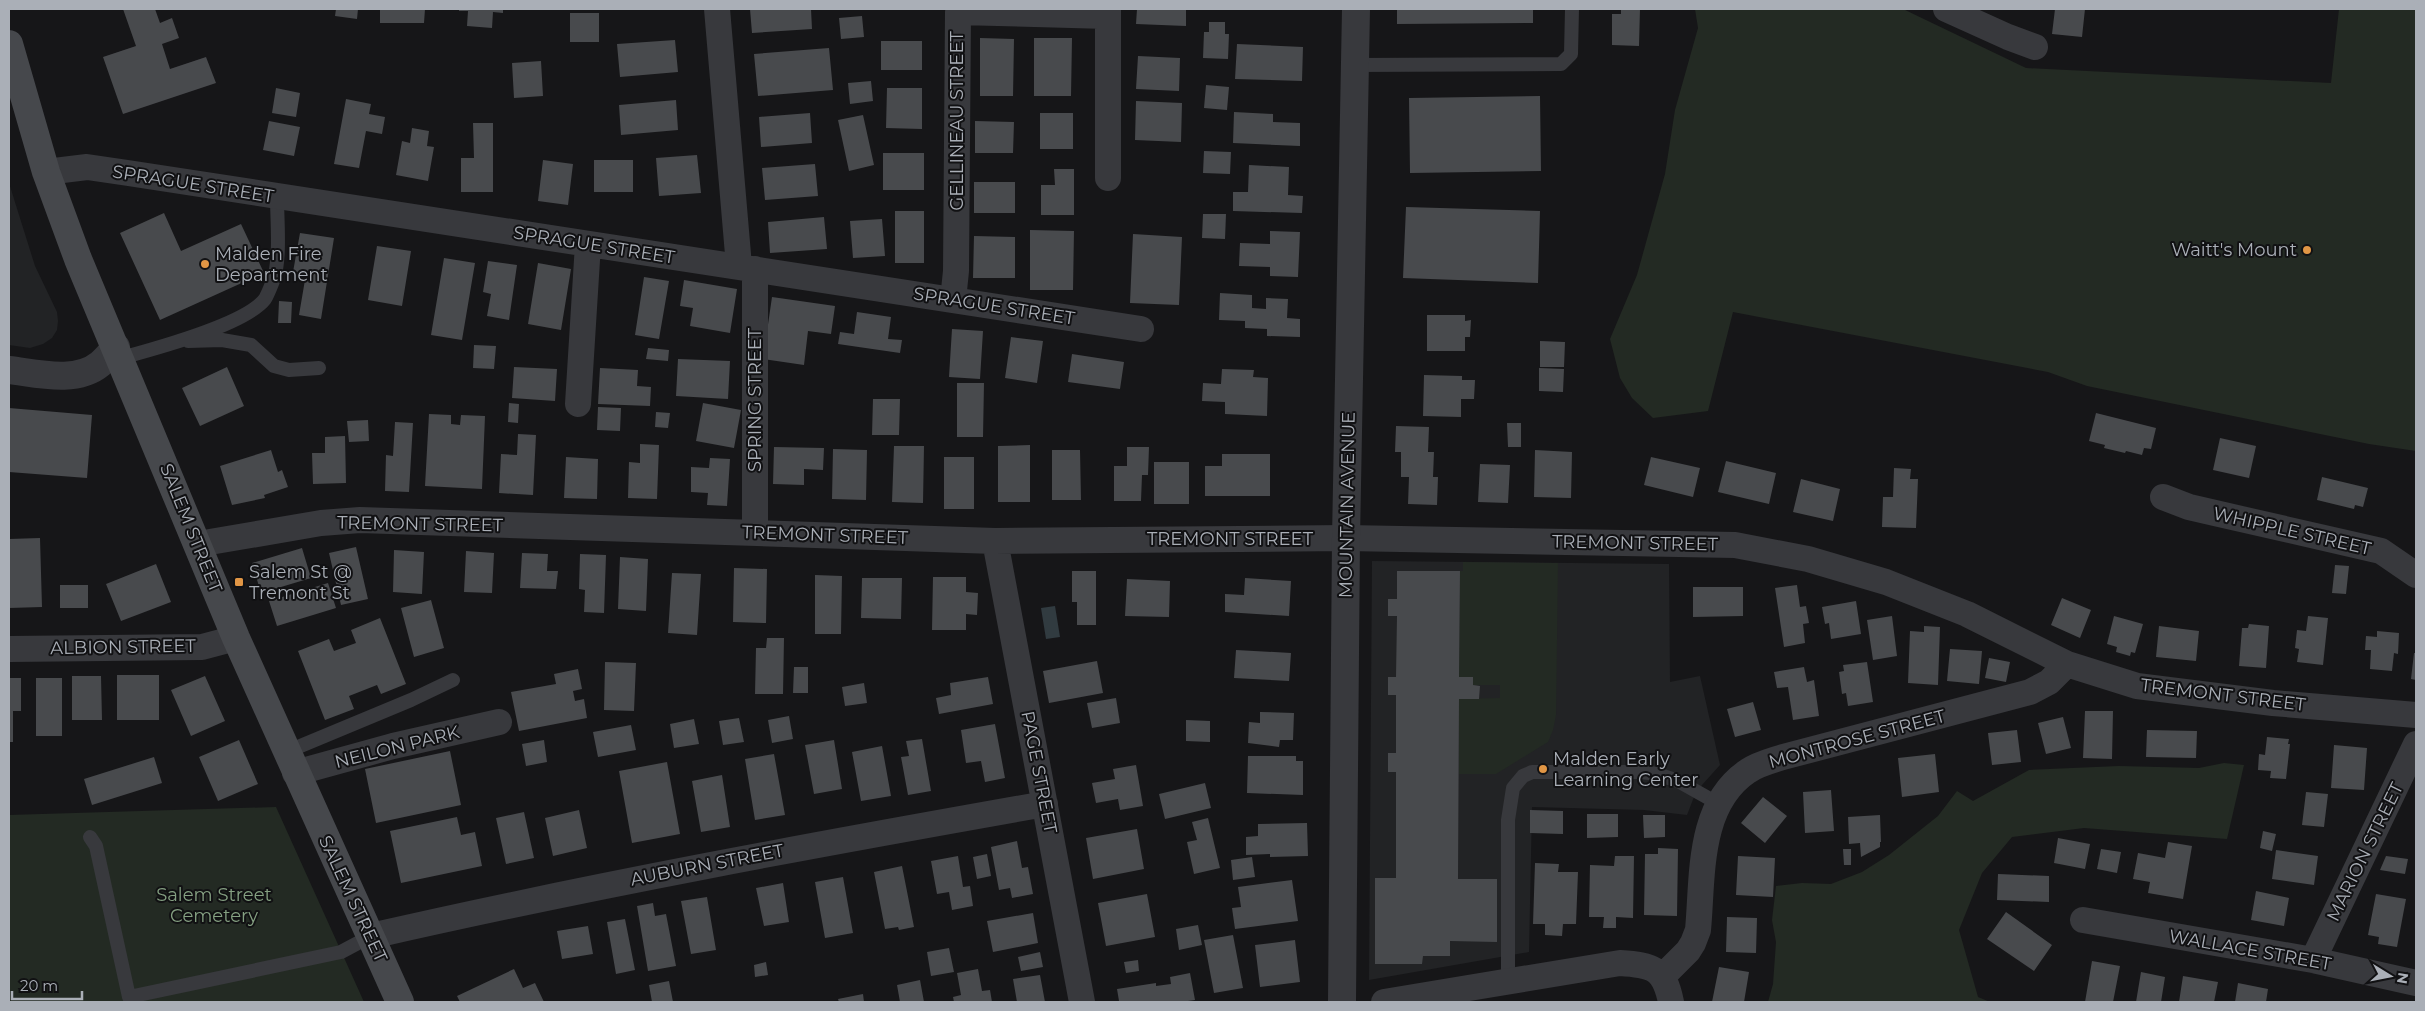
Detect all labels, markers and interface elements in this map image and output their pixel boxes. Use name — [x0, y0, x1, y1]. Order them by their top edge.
street label: GELLINEAU STREET — [946, 31, 968, 211]
street label: SPRAGUE STREET — [111, 160, 276, 208]
street label: SPRAGUE STREET — [512, 221, 677, 269]
place label: Waitt's Mount — [2171, 239, 2297, 261]
place label: Malden Fire Department — [215, 243, 328, 286]
marker: Waitt's Mount — [2301, 244, 2313, 256]
marker: Malden Fire Department — [199, 258, 211, 270]
street label: SPRAGUE STREET — [912, 282, 1077, 330]
street label: SPRING STREET — [744, 327, 766, 472]
street label: MOUNTAIN AVENUE — [1334, 412, 1360, 598]
street label: SALEM STREET — [155, 460, 227, 596]
street label: WHIPPLE STREET — [2211, 502, 2374, 560]
street label: TREMONT STREET — [337, 512, 504, 536]
street label: TREMONT STREET — [742, 521, 909, 549]
street label: TREMONT STREET — [1147, 528, 1314, 550]
street label: TREMONT STREET — [1552, 531, 1719, 555]
place label: Salem St @ Tremont St — [249, 561, 352, 604]
marker: Salem St @ Tremont St — [233, 576, 245, 588]
street label: ALBION STREET — [50, 635, 197, 659]
street label: TREMONT STREET — [2139, 674, 2307, 716]
street label: MONTROSE STREET — [1766, 705, 1948, 773]
street label: PAGE STREET — [1016, 709, 1062, 836]
street label: NEILON PARK — [332, 721, 462, 773]
place label: Malden Early Learning Center — [1553, 748, 1698, 791]
marker: Malden Early Learning Center — [1537, 763, 1549, 775]
street label: MARION STREET — [2322, 778, 2408, 925]
street label: SALEM STREET — [314, 832, 392, 966]
street label: AUBURN STREET — [628, 839, 786, 891]
park label: Salem Street Cemetery — [156, 884, 272, 927]
street label: WALLACE STREET — [2167, 925, 2333, 975]
north arrow — [2365, 951, 2415, 1001]
scale bar — [12, 968, 82, 1000]
text: N — [2393, 971, 2413, 985]
text: 20 m — [20, 976, 58, 995]

